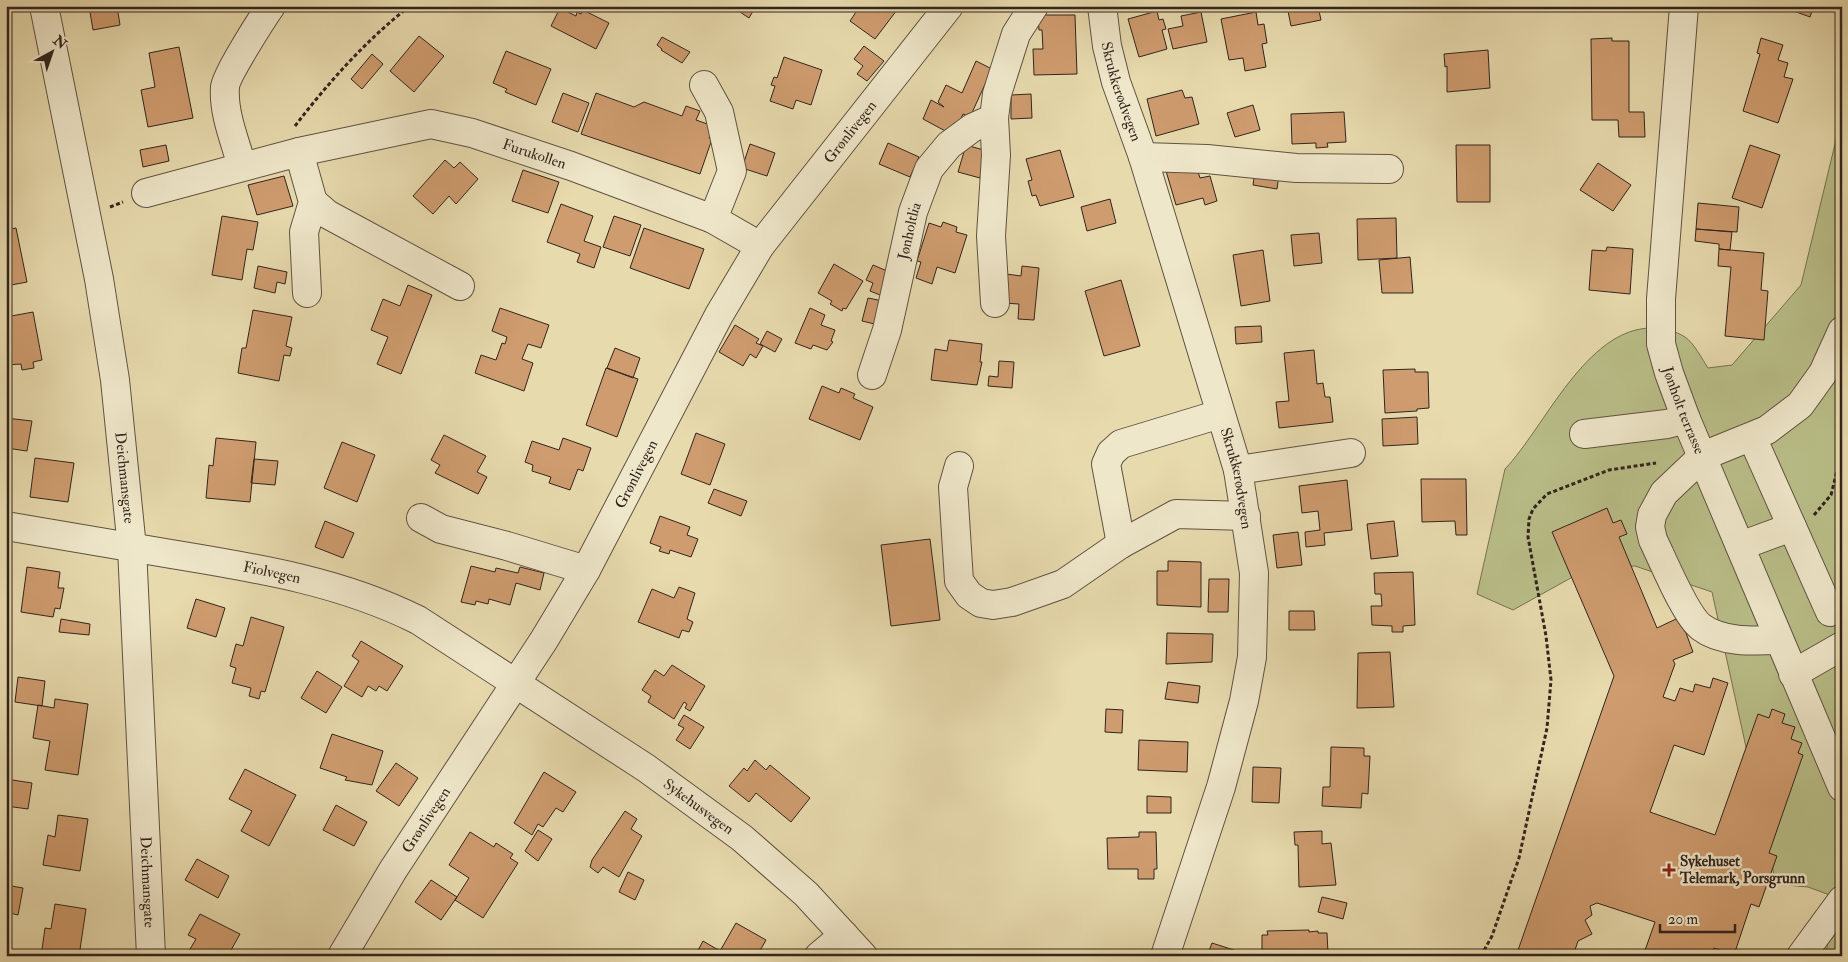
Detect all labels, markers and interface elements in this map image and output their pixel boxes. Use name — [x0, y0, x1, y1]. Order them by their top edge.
north arrow — [28, 28, 78, 78]
text: N — [49, 31, 71, 53]
street label: Skrukkerødvegen — [1096, 40, 1146, 144]
street label: Grønlivegen — [820, 97, 881, 167]
street label: Furukollen — [500, 135, 569, 174]
street label: Jønholtlia — [894, 199, 926, 263]
street label: Jønholt terrasse — [1656, 364, 1709, 457]
street label: Skrukkerødvegen — [1216, 425, 1256, 531]
street label: Deichmansgate — [110, 431, 138, 524]
street label: Grønlivegen — [611, 436, 662, 512]
street label: Fiolvegen — [242, 558, 303, 588]
street label: Sykehusvegen — [659, 775, 738, 839]
street label: Grønlivegen — [398, 783, 455, 857]
street label: Deichmansgate — [135, 836, 159, 928]
place label: Sykehuset Telemark, Porsgrunn — [1679, 852, 1806, 889]
marker: Sykehuset Telemark, Porsgrunn — [1662, 863, 1676, 877]
scale bar — [1660, 902, 1736, 934]
text: 20 m — [1668, 910, 1698, 929]

